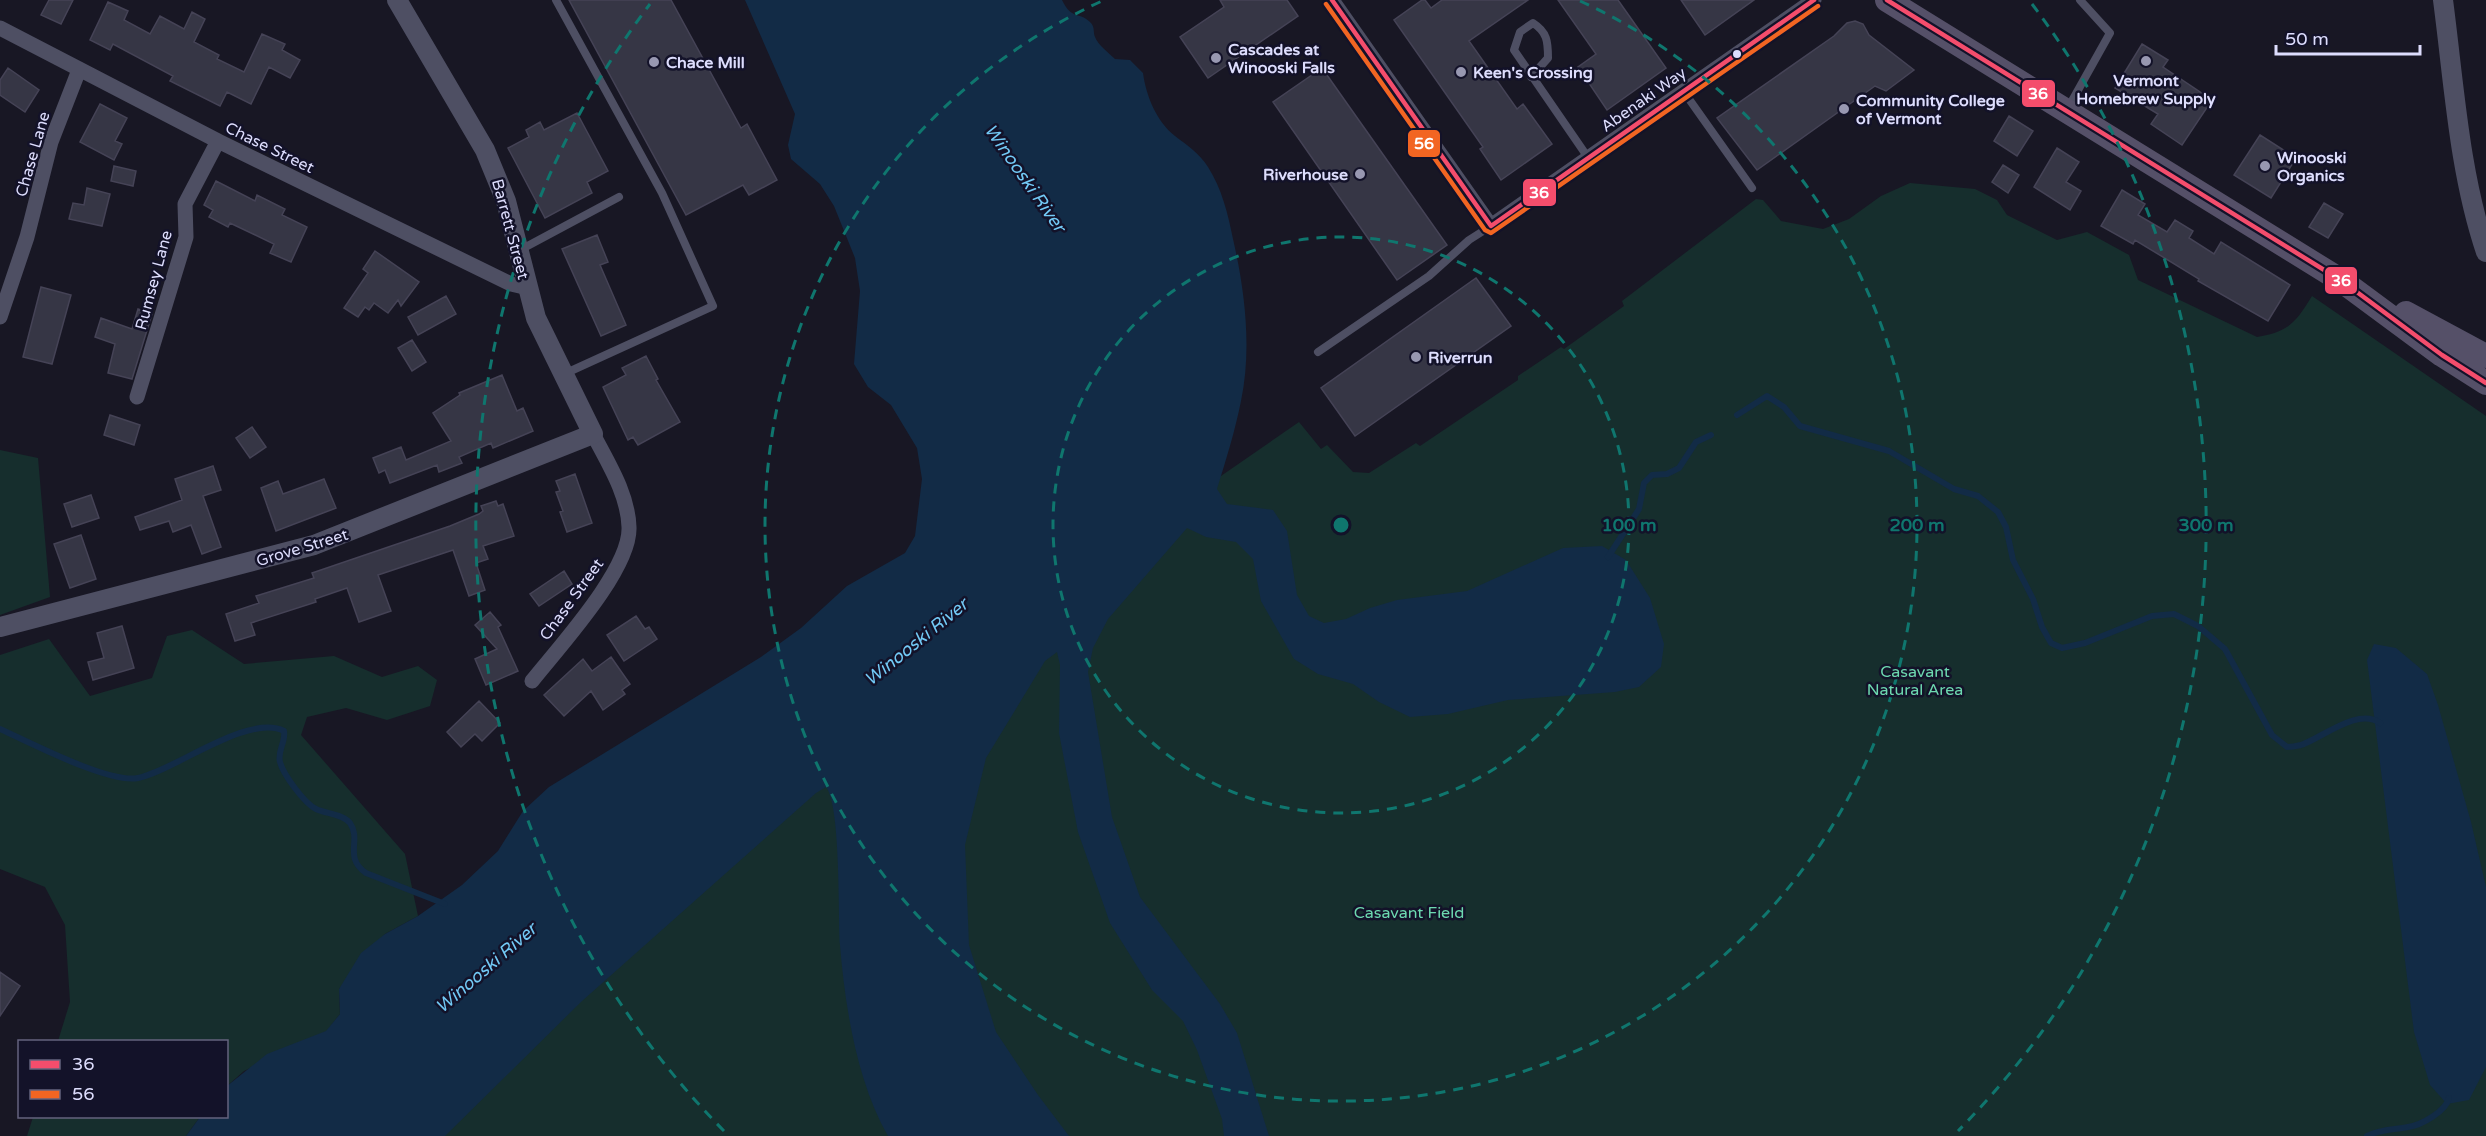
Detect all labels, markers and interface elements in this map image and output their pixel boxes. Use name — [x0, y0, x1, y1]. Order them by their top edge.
scale bar — [2276, 18, 2420, 56]
text: 50 m — [2285, 28, 2329, 50]
place label: Cascades at Winooski Falls — [1228, 40, 1335, 78]
unlabelled marker — [1731, 48, 1743, 60]
marker: Cascades at Winooski Falls — [1209, 51, 1223, 65]
place label: Chace Mill — [666, 53, 745, 73]
marker: Vermont Homebrew Supply — [2139, 54, 2153, 68]
marker: Chace Mill — [647, 55, 661, 69]
place label: Keen's Crossing — [1473, 63, 1593, 83]
street label: Abenaki Way — [1597, 63, 1690, 137]
marker: Keen's Crossing — [1454, 65, 1468, 79]
place label: Vermont Homebrew Supply — [2076, 71, 2216, 109]
line badge: 36 — [2021, 79, 2056, 108]
text: 36 — [2028, 84, 2048, 104]
place label: Community College of Vermont — [1856, 91, 2005, 129]
marker: Community College of Vermont — [1837, 102, 1851, 116]
street label: Chase Lane — [11, 109, 55, 199]
street label: Chase Street — [222, 118, 317, 178]
water label: Winooski River — [980, 120, 1072, 238]
line badge: 56 — [1407, 129, 1441, 158]
text: 56 — [1414, 134, 1434, 154]
place label: Winooski Organics — [2277, 148, 2347, 186]
marker: Winooski Organics — [2258, 159, 2272, 173]
place label: Riverhouse — [1263, 165, 1348, 185]
marker: Riverhouse — [1353, 167, 1367, 181]
street label: Barrett Street — [487, 177, 533, 282]
line badge: 36 — [1522, 178, 1557, 207]
text: 36 — [1529, 183, 1549, 203]
street label: Rumsey Lane — [131, 228, 177, 332]
line badge: 36 — [2324, 266, 2358, 295]
text: 36 — [2331, 271, 2351, 291]
place label: Riverrun — [1428, 348, 1493, 368]
marker: Riverrun — [1409, 350, 1423, 364]
text: 100 m — [1601, 514, 1657, 536]
text: 200 m — [1889, 514, 1945, 536]
text: 300 m — [2178, 514, 2234, 536]
centre of rings — [1331, 515, 1351, 535]
street label: Grove Street — [254, 525, 351, 571]
street label: Chase Street — [535, 555, 608, 644]
water label: Winooski River — [860, 592, 974, 690]
park label: Casavant Natural Area — [1867, 662, 1963, 700]
park label: Casavant Field — [1354, 903, 1464, 923]
water label: Winooski River — [431, 917, 543, 1018]
legend — [18, 1040, 228, 1118]
text: 36 — [72, 1053, 95, 1075]
text: 56 — [72, 1083, 95, 1105]

